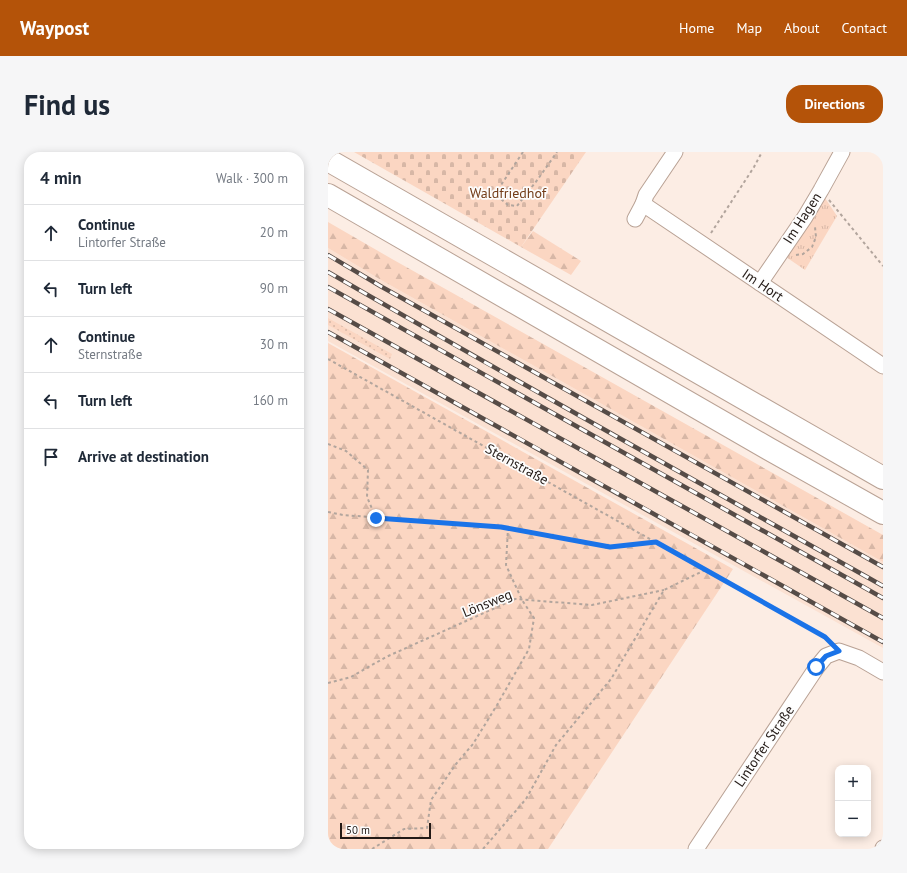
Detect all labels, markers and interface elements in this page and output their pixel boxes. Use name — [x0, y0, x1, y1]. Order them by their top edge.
text: Waypost — [20, 16, 89, 40]
text: Home — [679, 19, 714, 37]
text: Map — [736, 19, 762, 37]
text: About — [784, 19, 820, 37]
text: Contact — [842, 19, 887, 37]
button: Directions — [786, 85, 883, 123]
text: Find us — [24, 86, 110, 123]
text: 4 min — [40, 167, 81, 189]
text: Walk · 300 m — [216, 170, 288, 187]
park label: Waldfriedhof — [470, 184, 547, 202]
street label: Im Hagen — [779, 189, 825, 247]
text: Continue — [78, 215, 135, 234]
icon: ahead — [40, 222, 62, 244]
text: 20 m — [260, 224, 288, 241]
text: Lintorfer Straße — [78, 234, 166, 251]
street label: Im Hort — [739, 265, 787, 305]
icon: left — [40, 278, 62, 300]
text: Turn left — [78, 279, 132, 298]
text: 90 m — [260, 280, 288, 297]
text: Continue — [78, 327, 135, 346]
icon: ahead — [40, 334, 62, 356]
text: 30 m — [260, 336, 288, 353]
text: Sternstraße — [78, 346, 142, 363]
icon: left — [40, 390, 62, 412]
text: Turn left — [78, 391, 132, 410]
text: 160 m — [253, 392, 288, 409]
street label: Sternstraße — [482, 439, 552, 489]
icon: arrive — [40, 446, 62, 468]
text: Arrive at destination — [78, 447, 209, 466]
route end — [367, 509, 385, 527]
street label: Lönsweg — [459, 585, 515, 621]
route start — [807, 658, 825, 676]
street label: Lintorfer Straße — [730, 702, 798, 790]
map controls — [835, 765, 871, 837]
button: + — [835, 765, 871, 801]
button: − — [835, 801, 871, 837]
scale bar — [340, 821, 431, 840]
text: 50 m — [346, 823, 370, 837]

